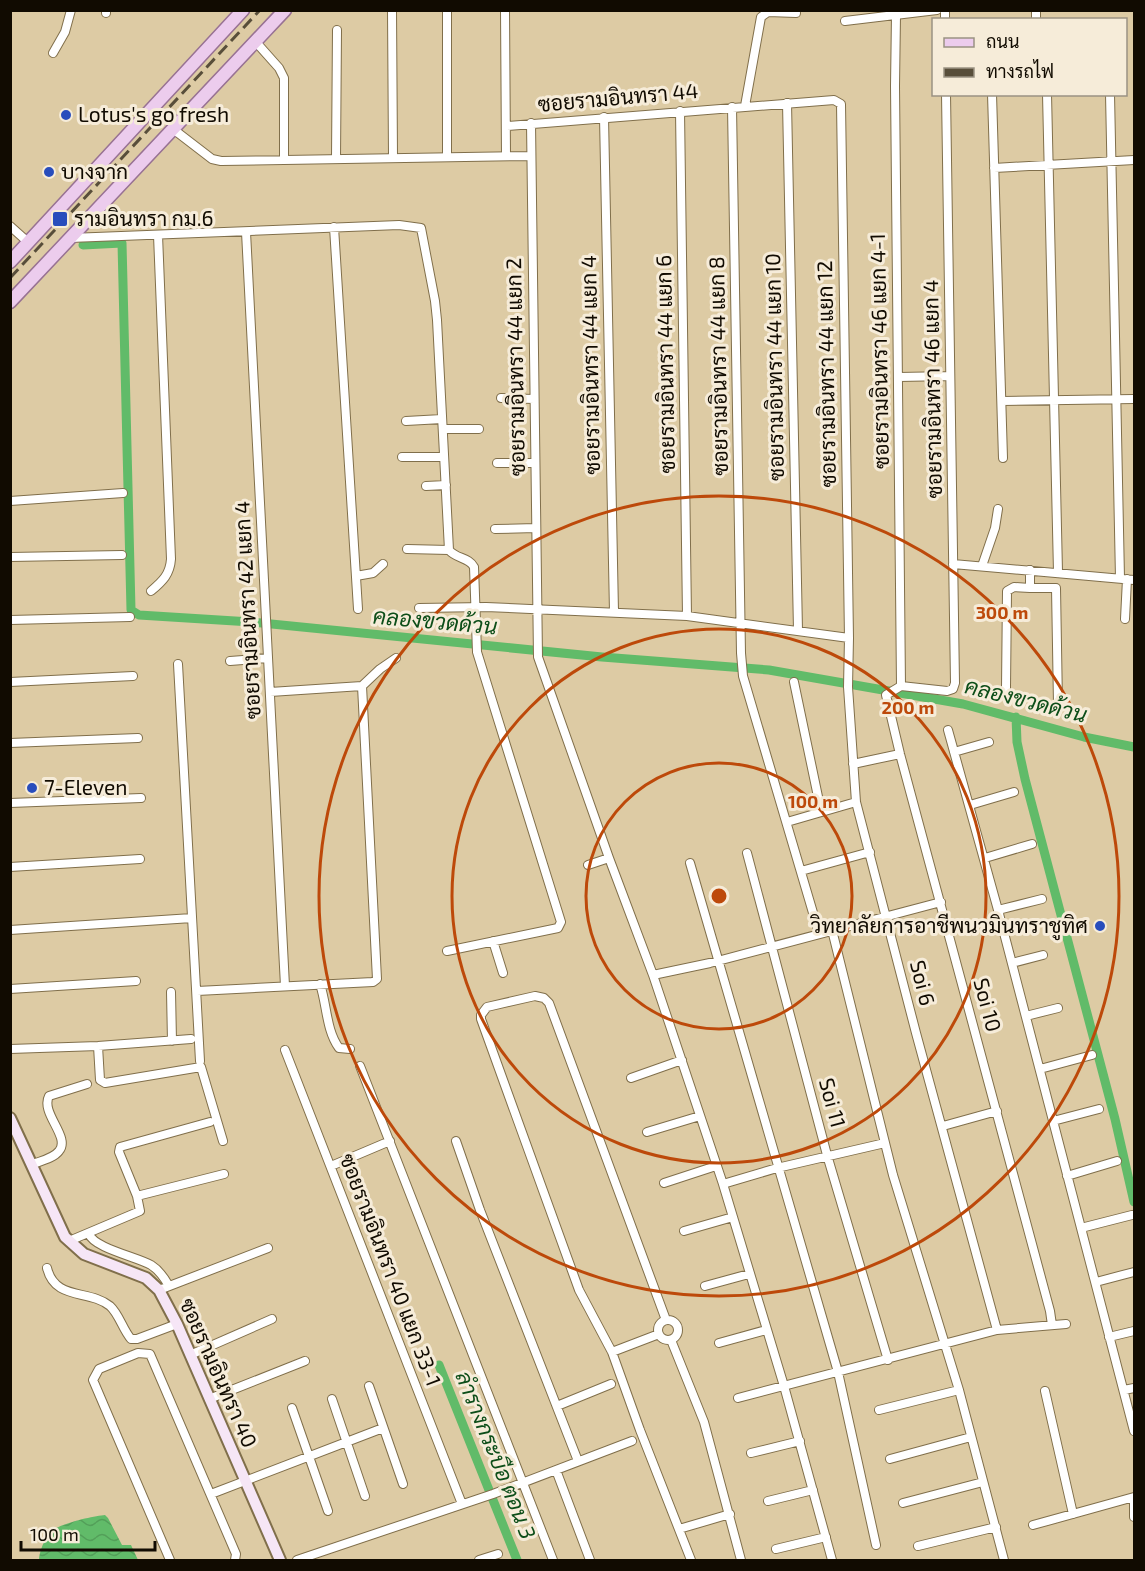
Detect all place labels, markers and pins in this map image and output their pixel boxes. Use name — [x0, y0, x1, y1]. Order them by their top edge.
place label: Lotus's go fresh — [78, 101, 229, 126]
marker: Lotus's go fresh — [59, 108, 73, 122]
place label: บางจาก — [61, 158, 128, 183]
marker: บางจาก — [42, 165, 56, 179]
place label: รามอินทรา กม.6 — [74, 205, 214, 230]
marker: รามอินทรา กม.6 — [51, 210, 69, 228]
place label: 7-Eleven — [44, 774, 127, 799]
marker: 7-Eleven — [25, 781, 39, 795]
centre of rings — [709, 886, 729, 906]
place label: วิทยาลัยการอาชีพนวมินทราชูทิศ — [810, 912, 1088, 941]
marker: วิทยาลัยการอาชีพนวมินทราชูทิศ — [1093, 919, 1107, 933]

